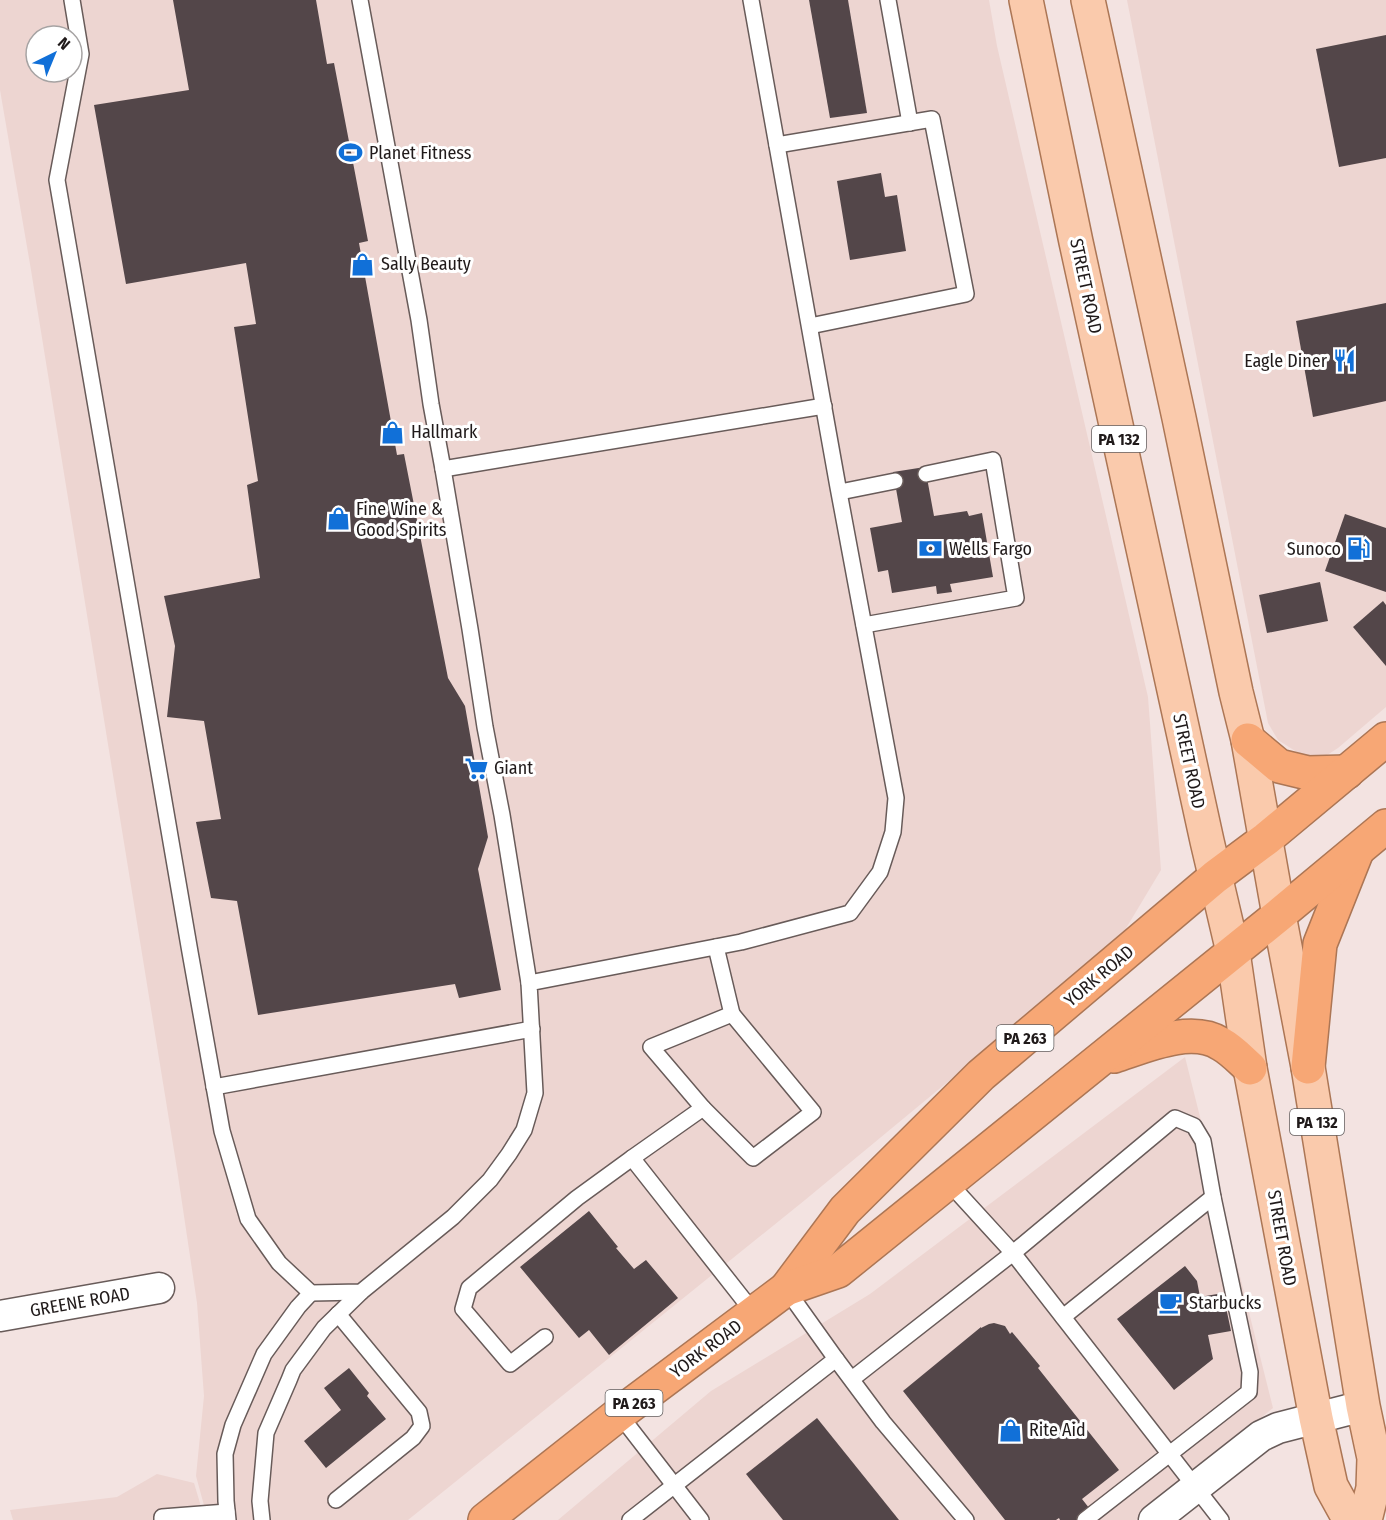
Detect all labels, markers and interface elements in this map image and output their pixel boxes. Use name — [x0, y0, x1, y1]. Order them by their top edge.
north arrow — [24, 24, 84, 84]
text: N — [54, 33, 74, 54]
sports icon: Planet Fitness — [338, 140, 364, 166]
place label: Planet Fitness — [369, 142, 472, 164]
street label: STREET ROAD — [1065, 236, 1107, 336]
shop icon: Sally Beauty — [350, 251, 376, 277]
place label: Sally Beauty — [381, 253, 471, 275]
restaurant icon: Eagle Diner — [1332, 348, 1358, 374]
place label: Eagle Diner — [1244, 350, 1328, 372]
shop icon: Hallmark — [380, 419, 406, 445]
place label: Hallmark — [411, 421, 478, 443]
road number: PA 132 — [1092, 426, 1146, 452]
place label: Fine Wine & Good Spirits — [356, 498, 447, 541]
shop icon: Fine Wine & Good Spirits — [325, 506, 351, 532]
bank icon: Wells Fargo — [918, 536, 944, 562]
fuel station icon: Sunoco — [1346, 536, 1372, 562]
place label: Wells Fargo — [949, 538, 1032, 560]
place label: Sunoco — [1287, 538, 1341, 560]
street label: STREET ROAD — [1168, 711, 1210, 811]
supermarket icon: Giant — [463, 755, 489, 781]
place label: Giant — [494, 757, 533, 779]
street label: YORK ROAD — [1060, 941, 1138, 1011]
road number: PA 263 — [996, 1025, 1054, 1051]
road number: PA 132 — [1290, 1109, 1344, 1135]
street label: STREET ROAD — [1263, 1188, 1301, 1288]
street label: GREENE ROAD — [28, 1282, 132, 1322]
cafe icon: Starbucks — [1158, 1290, 1184, 1316]
place label: Starbucks — [1189, 1292, 1262, 1314]
street label: YORK ROAD — [666, 1315, 746, 1383]
road number: PA 263 — [606, 1390, 662, 1416]
shop icon: Rite Aid — [998, 1417, 1024, 1443]
place label: Rite Aid — [1029, 1419, 1086, 1441]

